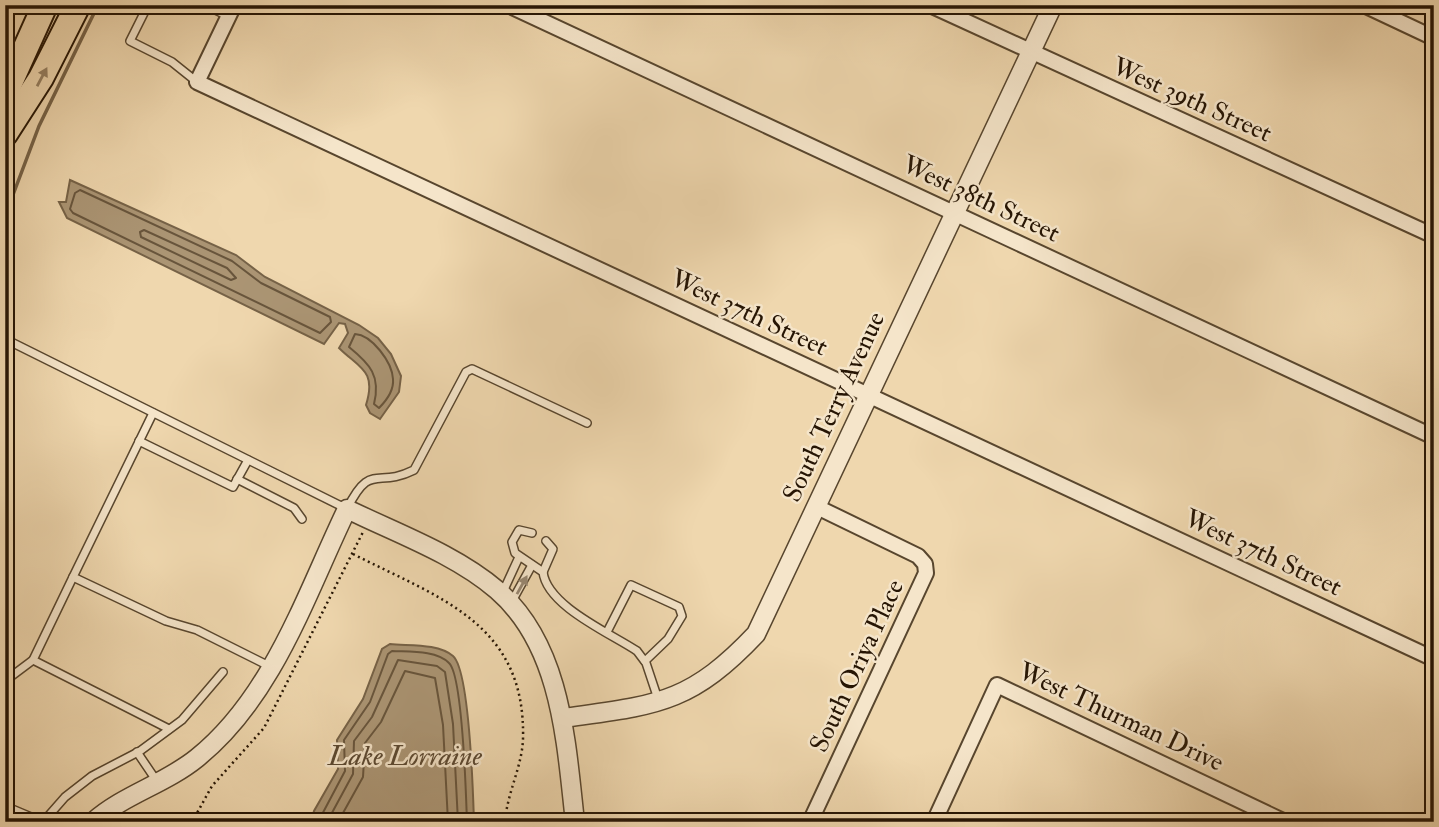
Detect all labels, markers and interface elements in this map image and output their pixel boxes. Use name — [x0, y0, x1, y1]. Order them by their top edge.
street label: West 39th Street — [1106, 50, 1277, 149]
one-way arrow — [36, 67, 47, 87]
street label: West 38th Street — [896, 148, 1065, 249]
street label: West 37th Street — [664, 262, 833, 363]
street label: South Terry Avenue — [776, 307, 892, 507]
street label: West 37th Street — [1178, 502, 1347, 603]
street label: South Oriya Place — [803, 574, 911, 758]
one-way arrow — [516, 575, 528, 594]
street label: West Thurman Drive — [1012, 655, 1229, 779]
water label: Lake Lorraine — [327, 739, 483, 774]

